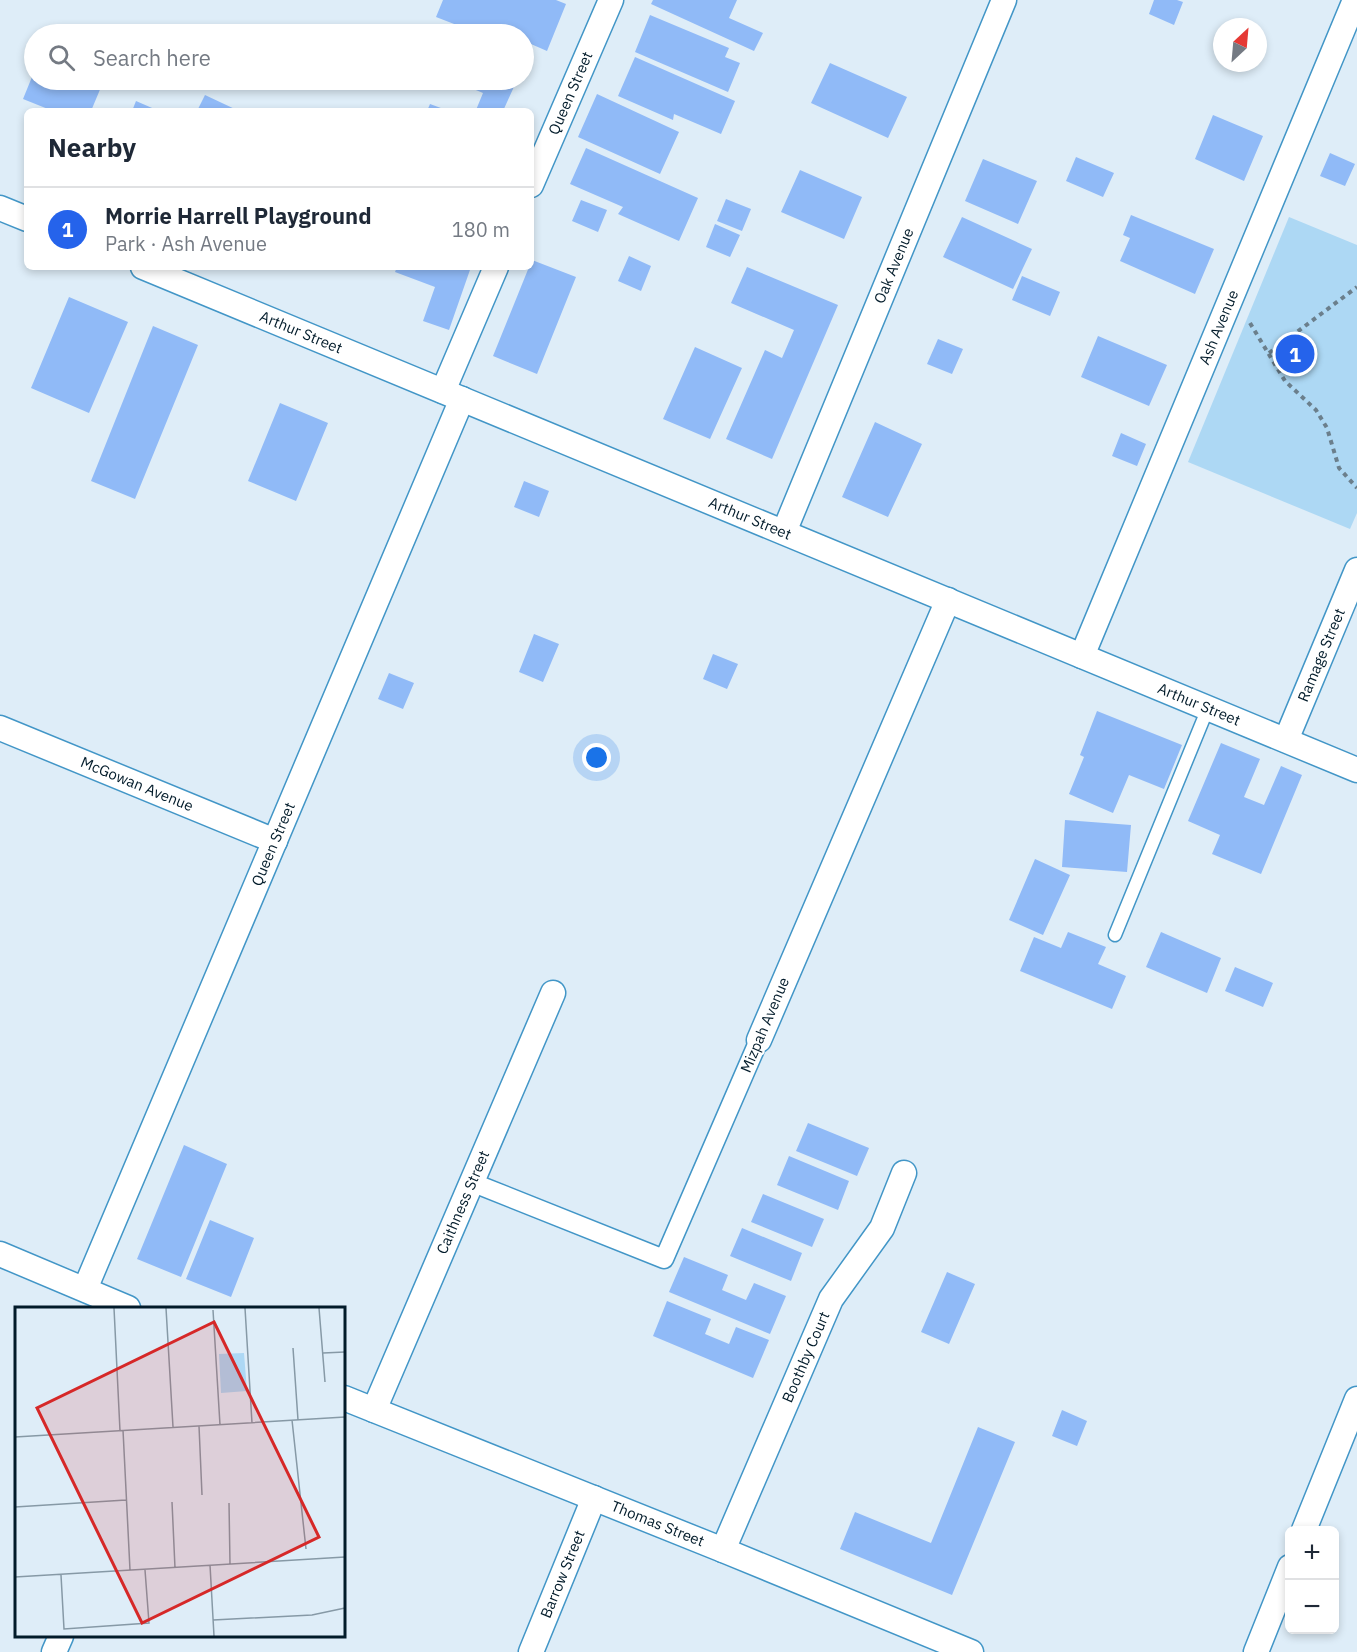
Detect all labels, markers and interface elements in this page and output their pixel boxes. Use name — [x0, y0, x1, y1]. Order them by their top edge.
north arrow — [1213, 18, 1267, 72]
search box — [24, 24, 534, 90]
icon: search — [45, 41, 78, 74]
text: Search here — [93, 43, 211, 72]
street label: Queen Street — [544, 48, 597, 138]
text: Nearby — [48, 130, 136, 164]
text: Morrie Harrell Playground — [105, 201, 372, 230]
text: 1 — [62, 216, 74, 243]
text: 180 m — [452, 216, 510, 243]
street label: Oak Avenue — [869, 225, 918, 306]
text: Park · Ash Avenue — [105, 230, 267, 257]
street label: Ash Avenue — [1194, 287, 1242, 367]
street label: Arthur Street — [257, 306, 345, 358]
pin: 1 — [1276, 332, 1314, 376]
street label: Arthur Street — [706, 492, 794, 544]
street label: Ramage Street — [1293, 605, 1349, 704]
street label: Arthur Street — [1155, 678, 1243, 730]
your location — [582, 743, 611, 772]
street label: McGowan Avenue — [78, 752, 196, 815]
street label: Queen Street — [247, 799, 299, 889]
street label: Mizpah Avenue — [736, 974, 793, 1075]
street label: Caithness Street — [432, 1147, 493, 1257]
inset map — [15, 1307, 345, 1637]
street label: Boothby Court — [778, 1309, 833, 1405]
street label: Thomas Street — [609, 1496, 707, 1551]
map controls — [1285, 1526, 1339, 1634]
button: + — [1285, 1526, 1339, 1580]
street label: Barrow Street — [536, 1527, 589, 1621]
button: − — [1285, 1580, 1339, 1634]

